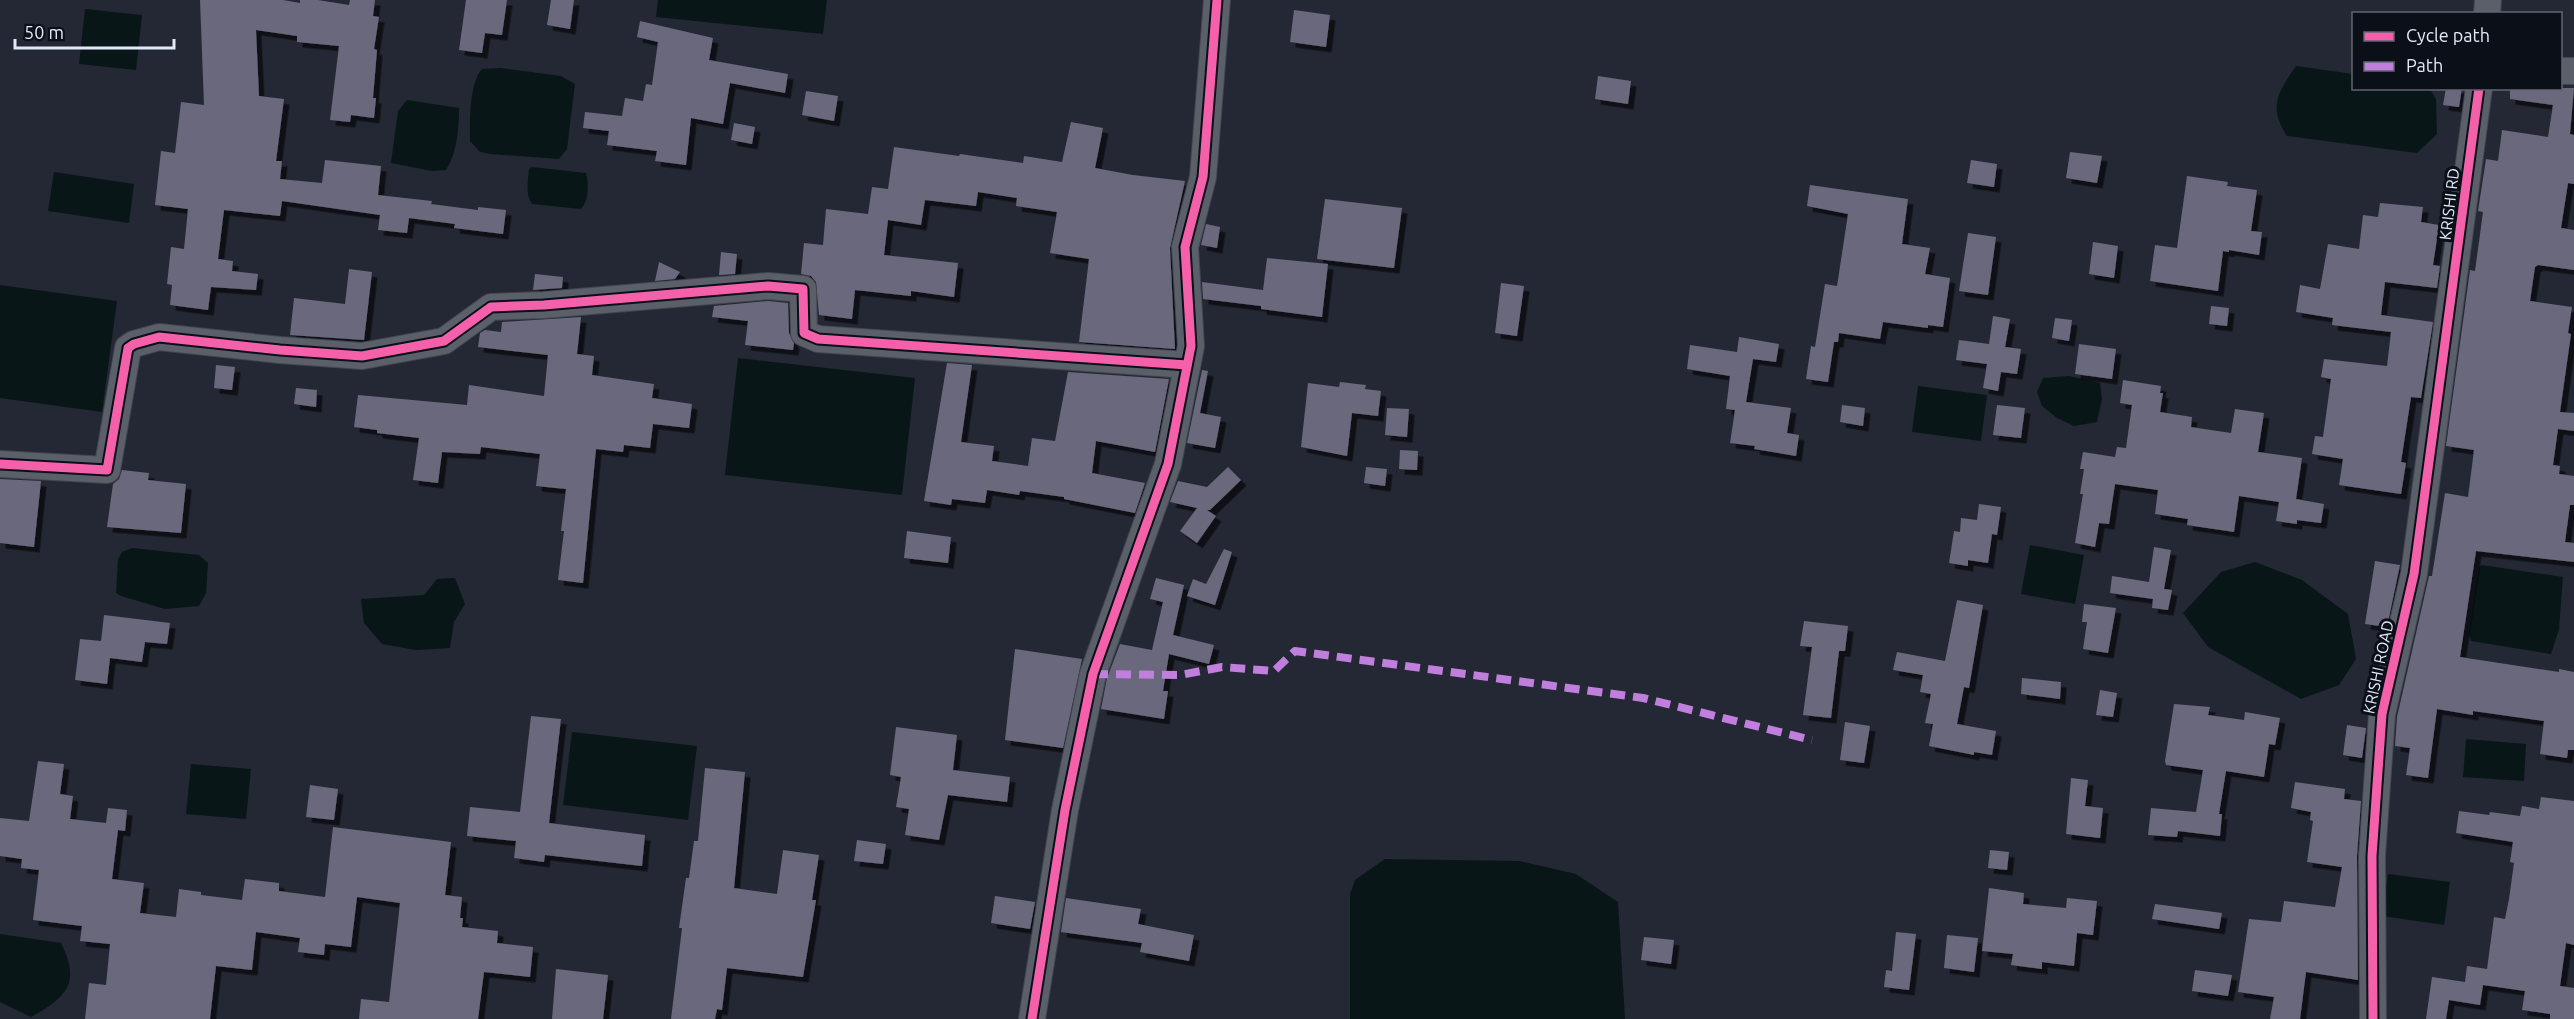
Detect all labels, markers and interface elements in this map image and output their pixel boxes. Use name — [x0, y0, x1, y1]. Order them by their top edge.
scale bar — [15, 12, 174, 50]
legend — [2352, 12, 2562, 90]
text: 50 m — [24, 22, 64, 42]
text: Cycle path — [2406, 25, 2490, 45]
text: Path — [2406, 55, 2443, 75]
street label: KRISHI RD — [2436, 167, 2462, 241]
street label: KRISHI ROAD — [2359, 619, 2397, 715]

